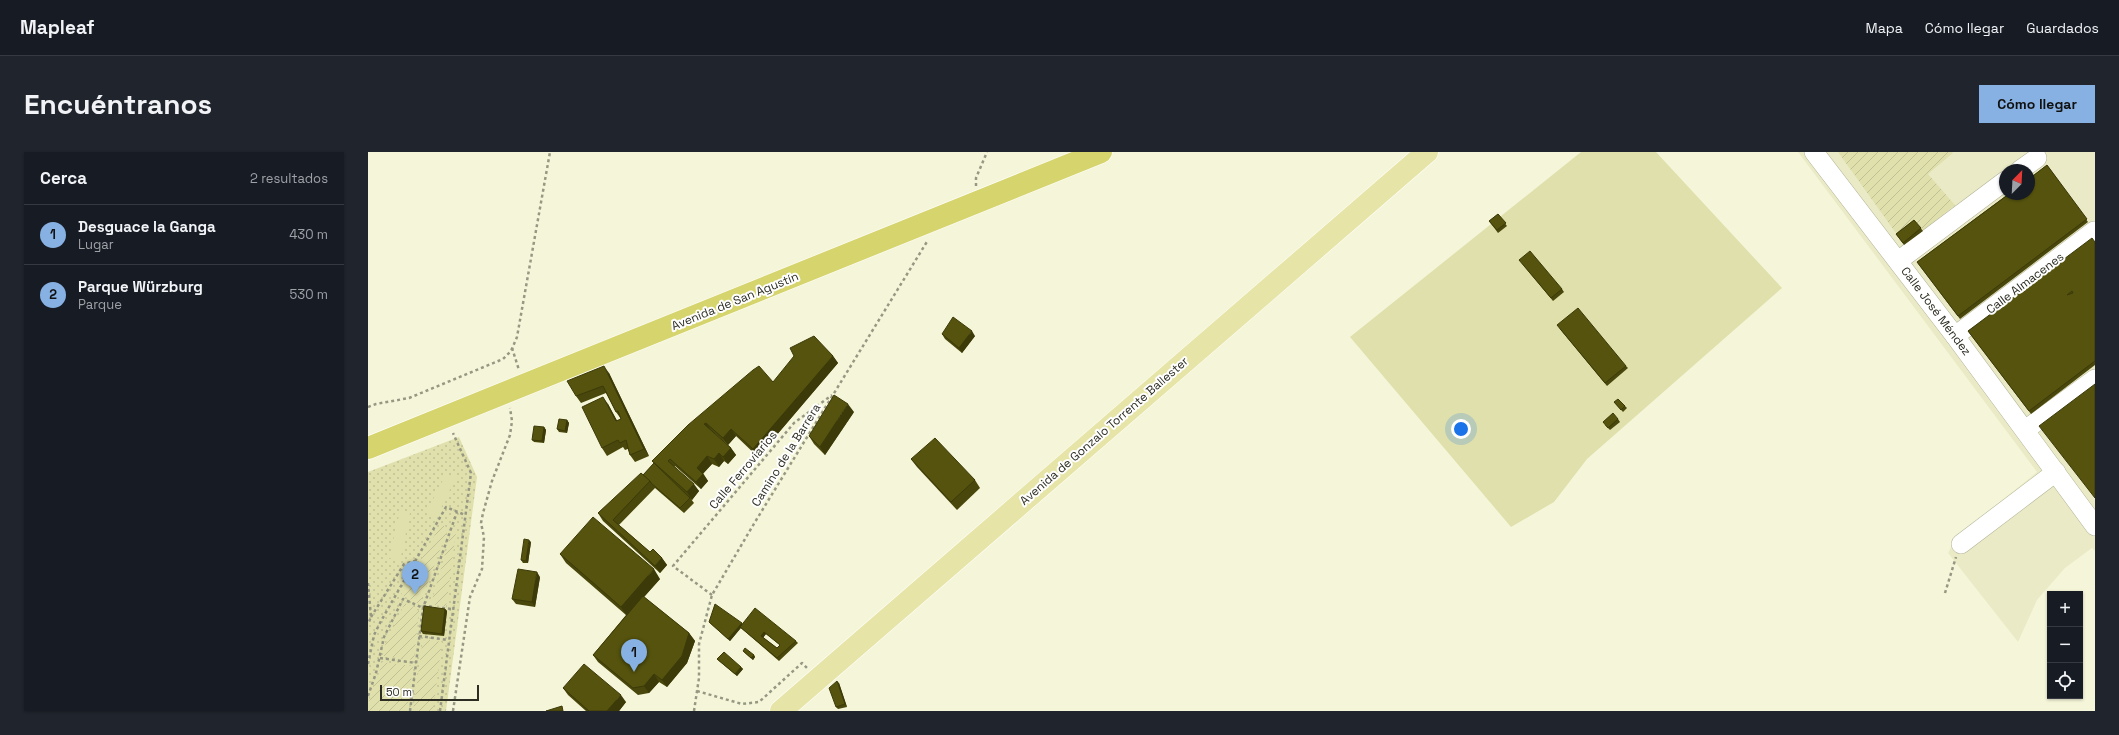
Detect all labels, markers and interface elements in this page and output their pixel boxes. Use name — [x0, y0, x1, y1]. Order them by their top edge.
text: Mapleaf — [20, 15, 94, 40]
text: Mapa — [1866, 19, 1903, 37]
text: Cómo llegar — [1925, 19, 2004, 37]
text: Guardados — [2026, 19, 2099, 37]
button: Cómo llegar — [1979, 85, 2095, 123]
text: Encuéntranos — [24, 86, 212, 122]
north arrow — [1999, 164, 2035, 200]
text: Cerca — [40, 167, 87, 189]
text: 2 resultados — [250, 170, 328, 187]
text: Desguace la Ganga — [78, 217, 216, 236]
text: 1 — [50, 226, 56, 243]
text: 430 m — [289, 226, 328, 243]
text: Lugar — [78, 236, 114, 253]
street label: Calle Almacenes — [1983, 249, 2067, 317]
street label: Calle José Méndez — [1897, 263, 1975, 359]
street label: Avenida de San Agustín — [669, 268, 801, 334]
text: Parque Würzburg — [78, 277, 203, 296]
text: 2 — [49, 286, 57, 303]
text: 530 m — [290, 286, 328, 303]
text: Parque — [78, 296, 122, 313]
street label: Avenida de Gonzalo Torrente Ballester — [1016, 353, 1192, 509]
street label: Camino de la Barrera — [748, 400, 824, 510]
your location — [1451, 419, 1471, 439]
street label: Calle Ferroviarios — [705, 427, 781, 513]
pin: 2 — [402, 561, 428, 594]
map controls — [2047, 591, 2083, 699]
button: + — [2047, 591, 2083, 627]
button: − — [2047, 627, 2083, 663]
pin: 1 — [621, 639, 647, 672]
button: locate — [2047, 663, 2083, 699]
scale bar — [380, 683, 479, 702]
text: 50 m — [386, 685, 412, 699]

